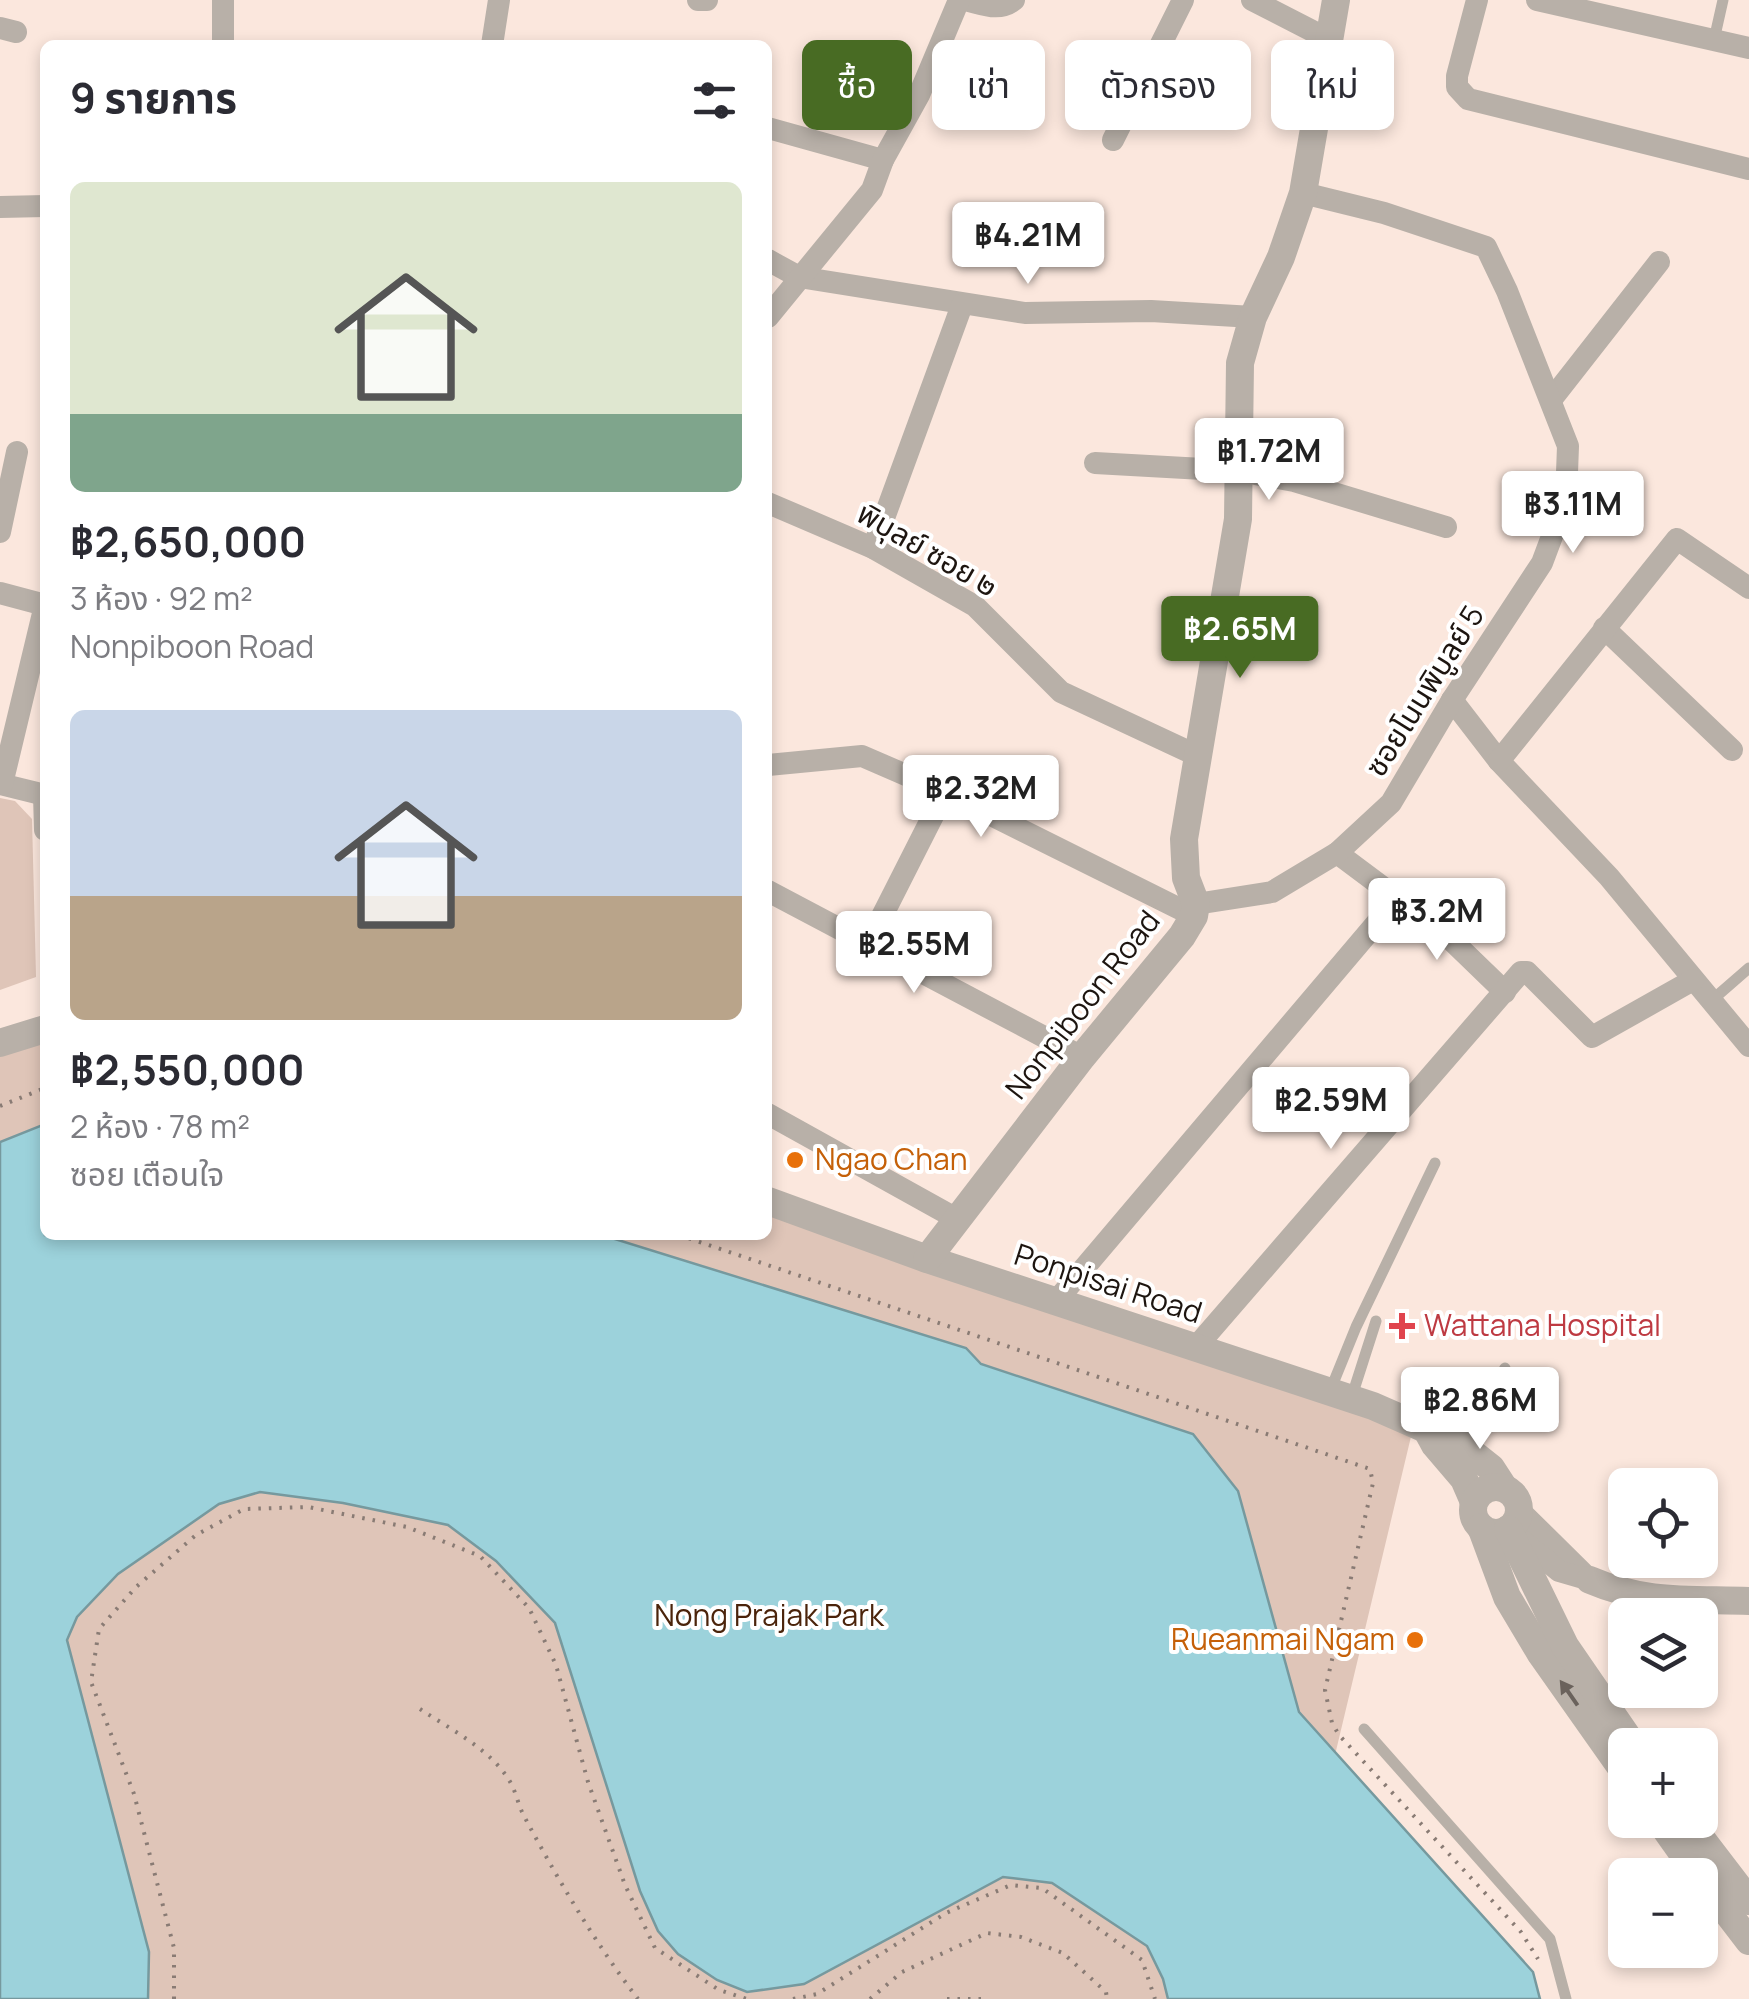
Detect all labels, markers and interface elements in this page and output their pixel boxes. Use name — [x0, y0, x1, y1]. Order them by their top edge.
chip: ซื้อ — [802, 40, 912, 130]
chip: เช่า — [932, 40, 1045, 130]
chip: ตัวกรอง — [1065, 40, 1251, 130]
chip: ใหม่ — [1271, 40, 1394, 130]
text: 9 รายการ — [70, 68, 237, 126]
icon: filters — [687, 73, 742, 128]
pin: ฿4.21M — [947, 202, 1109, 287]
text: ฿4.21M — [974, 212, 1082, 256]
icon: home — [316, 247, 496, 427]
pin: ฿1.72M — [1188, 418, 1350, 503]
text: ฿1.72M — [1217, 428, 1321, 472]
pin: ฿3.11M — [1492, 471, 1654, 556]
text: ฿3.11M — [1524, 481, 1622, 525]
street label: พิบุลย์ ซอย ๒ — [850, 492, 1006, 605]
text: ฿2,650,000 — [70, 512, 306, 570]
text: 3 ห้อง · 92 m² — [70, 576, 253, 620]
pin: ฿2.65M — [1159, 596, 1321, 681]
street label: ซอยโนนพิบูลย์ 5 — [1355, 597, 1493, 784]
text: ฿2.65M — [1183, 606, 1297, 650]
text: Nonpiboon Road — [70, 624, 314, 668]
pin: ฿2.32M — [900, 755, 1062, 840]
text: ฿2.32M — [925, 765, 1037, 809]
icon: home — [316, 775, 496, 955]
pin: ฿3.2M — [1367, 878, 1507, 963]
text: ฿3.2M — [1390, 888, 1484, 932]
street label: Nonpiboon Road — [995, 901, 1168, 1107]
pin: ฿2.55M — [833, 911, 995, 996]
text: ฿2.55M — [858, 921, 970, 965]
text: ฿2,550,000 — [70, 1040, 305, 1098]
pin: ฿2.59M — [1250, 1067, 1412, 1152]
text: ฿2.59M — [1274, 1077, 1388, 1121]
text: 2 ห้อง · 78 m² — [70, 1104, 250, 1148]
place label: Ngao Chan — [815, 1138, 967, 1179]
marker: Ngao Chan — [784, 1149, 806, 1171]
text: ซอย เตือนใจ — [70, 1152, 224, 1196]
street label: Ponpisai Road — [1009, 1233, 1207, 1332]
place label: Wattana Hospital — [1424, 1304, 1661, 1345]
marker: Wattana Hospital — [1389, 1313, 1415, 1339]
pin: ฿2.86M — [1399, 1367, 1561, 1452]
text: ฿2.86M — [1423, 1377, 1537, 1421]
map controls — [1608, 1468, 1718, 1968]
button: locate — [1608, 1468, 1718, 1578]
park label: Nong Prajak Park — [654, 1594, 885, 1635]
button: layers — [1608, 1598, 1718, 1708]
place label: Rueanmai Ngam — [1171, 1618, 1395, 1659]
marker: Rueanmai Ngam — [1404, 1629, 1426, 1651]
one-way arrow — [1560, 1680, 1579, 1707]
button: + — [1608, 1728, 1718, 1838]
button: − — [1608, 1858, 1718, 1968]

